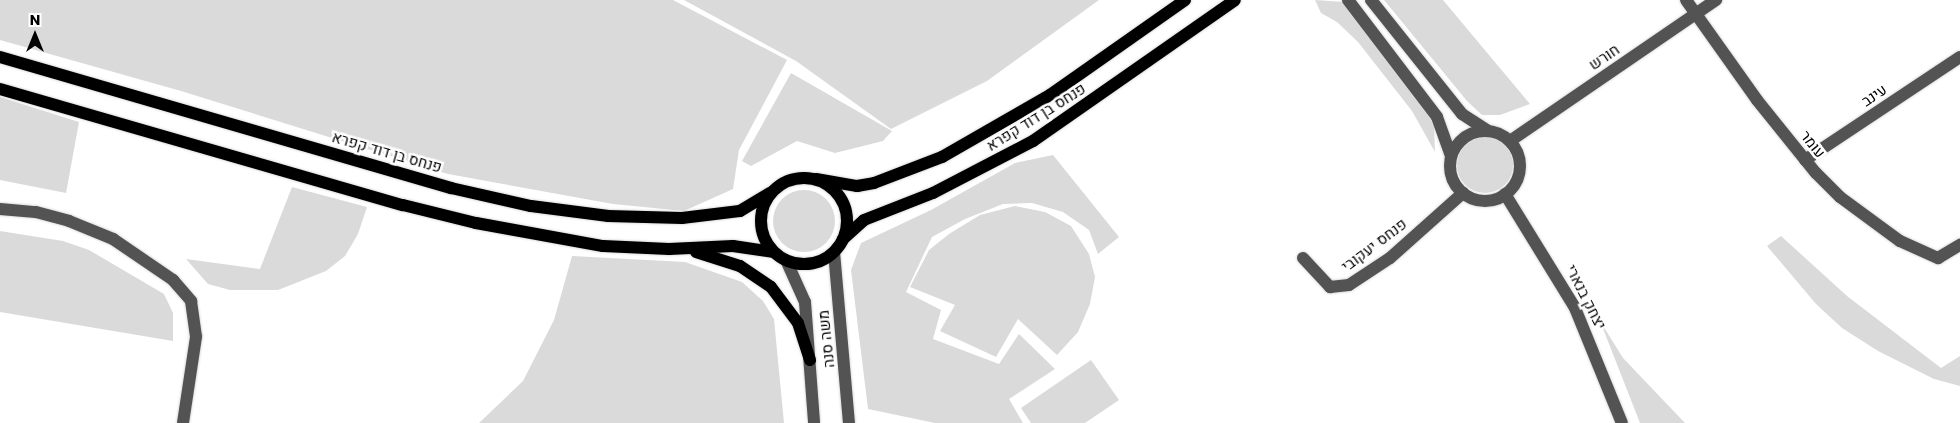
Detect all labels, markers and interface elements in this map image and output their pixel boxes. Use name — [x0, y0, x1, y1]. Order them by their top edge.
north arrow — [10, 10, 60, 60]
text: N — [30, 10, 40, 30]
street label: חורש — [1585, 40, 1623, 74]
street label: פנחס בן דוד קפרא — [983, 79, 1089, 155]
street label: עינב — [1858, 80, 1890, 110]
street label: עומר — [1797, 127, 1829, 161]
street label: פנחס בן דוד קפרא — [330, 128, 444, 176]
street label: פנחס יעקובי — [1338, 215, 1410, 275]
street label: יצחק בנארי — [1562, 262, 1610, 332]
street label: משה סנה — [814, 309, 838, 369]

